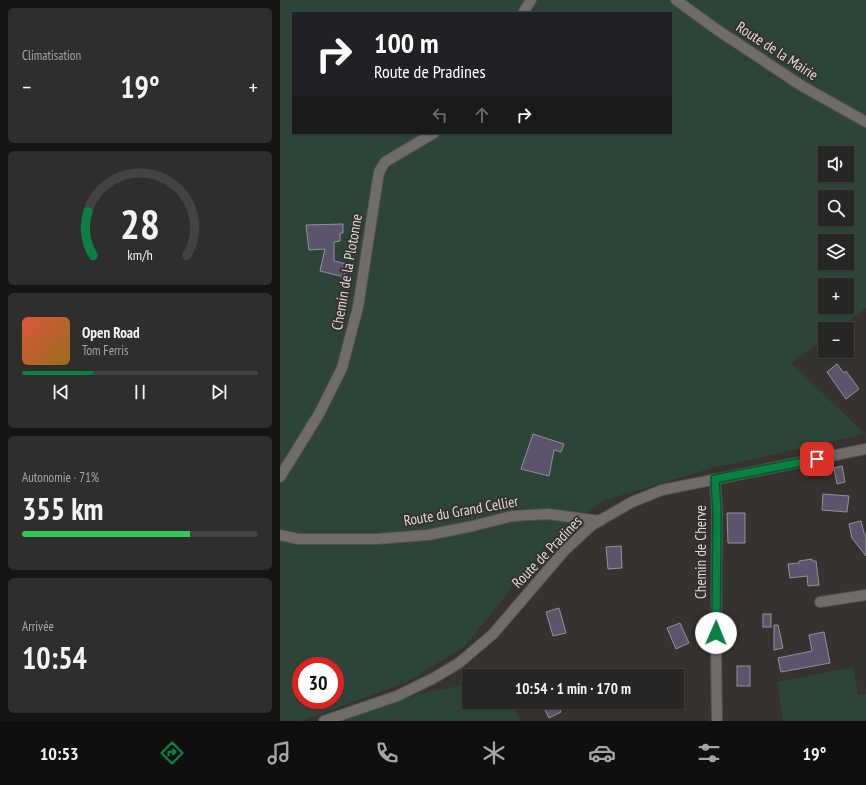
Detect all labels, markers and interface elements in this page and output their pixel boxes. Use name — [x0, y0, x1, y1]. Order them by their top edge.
street label: Route de la Mairie — [733, 17, 822, 84]
text: 100 m — [374, 24, 438, 61]
icon: right — [308, 28, 360, 80]
text: Climatisation — [22, 47, 81, 64]
text: Route de Pradines — [374, 60, 486, 83]
text: 19° — [120, 67, 160, 106]
text: − — [22, 73, 31, 101]
text: + — [249, 73, 258, 101]
icon: left — [429, 104, 451, 126]
icon: ahead — [471, 104, 493, 126]
icon: right — [513, 104, 535, 126]
map controls — [818, 146, 854, 358]
button: sound — [818, 146, 854, 182]
button: search — [818, 190, 854, 226]
text: 28 — [120, 197, 160, 250]
street label: Chemin de la Plotonne — [327, 212, 366, 331]
button: layers — [818, 234, 854, 270]
text: km/h — [127, 244, 153, 263]
button: + — [818, 278, 854, 314]
button: − — [818, 322, 854, 358]
text: Open Road — [82, 323, 140, 342]
text: Tom Ferris — [82, 342, 128, 359]
icon: previous — [50, 381, 72, 403]
icon: pause — [129, 381, 151, 403]
icon: next — [208, 381, 230, 403]
pin — [800, 442, 834, 476]
icon: arrive — [806, 448, 828, 470]
text: Autonomie · 71% — [22, 469, 99, 486]
text: 355 km — [22, 489, 103, 528]
street label: Route du Grand Cellier — [402, 491, 521, 530]
street label: Chemin de Cherve — [691, 505, 710, 599]
street label: Route de Pradines — [508, 512, 586, 592]
position arrow — [695, 612, 737, 654]
text: Arrivée — [22, 618, 54, 635]
text: 10:54 — [22, 638, 87, 677]
speed limit sign: 30 — [292, 657, 344, 709]
text: 10:54 · 1 min · 170 m — [515, 679, 631, 698]
icon: directions — [158, 739, 186, 767]
icon: music — [265, 739, 293, 767]
icon: phone — [373, 739, 401, 767]
icon: climate — [480, 739, 508, 767]
icon: car — [588, 739, 616, 767]
icon: filters — [695, 739, 723, 767]
text: 10:53 — [40, 742, 79, 765]
text: 19° — [802, 742, 826, 765]

